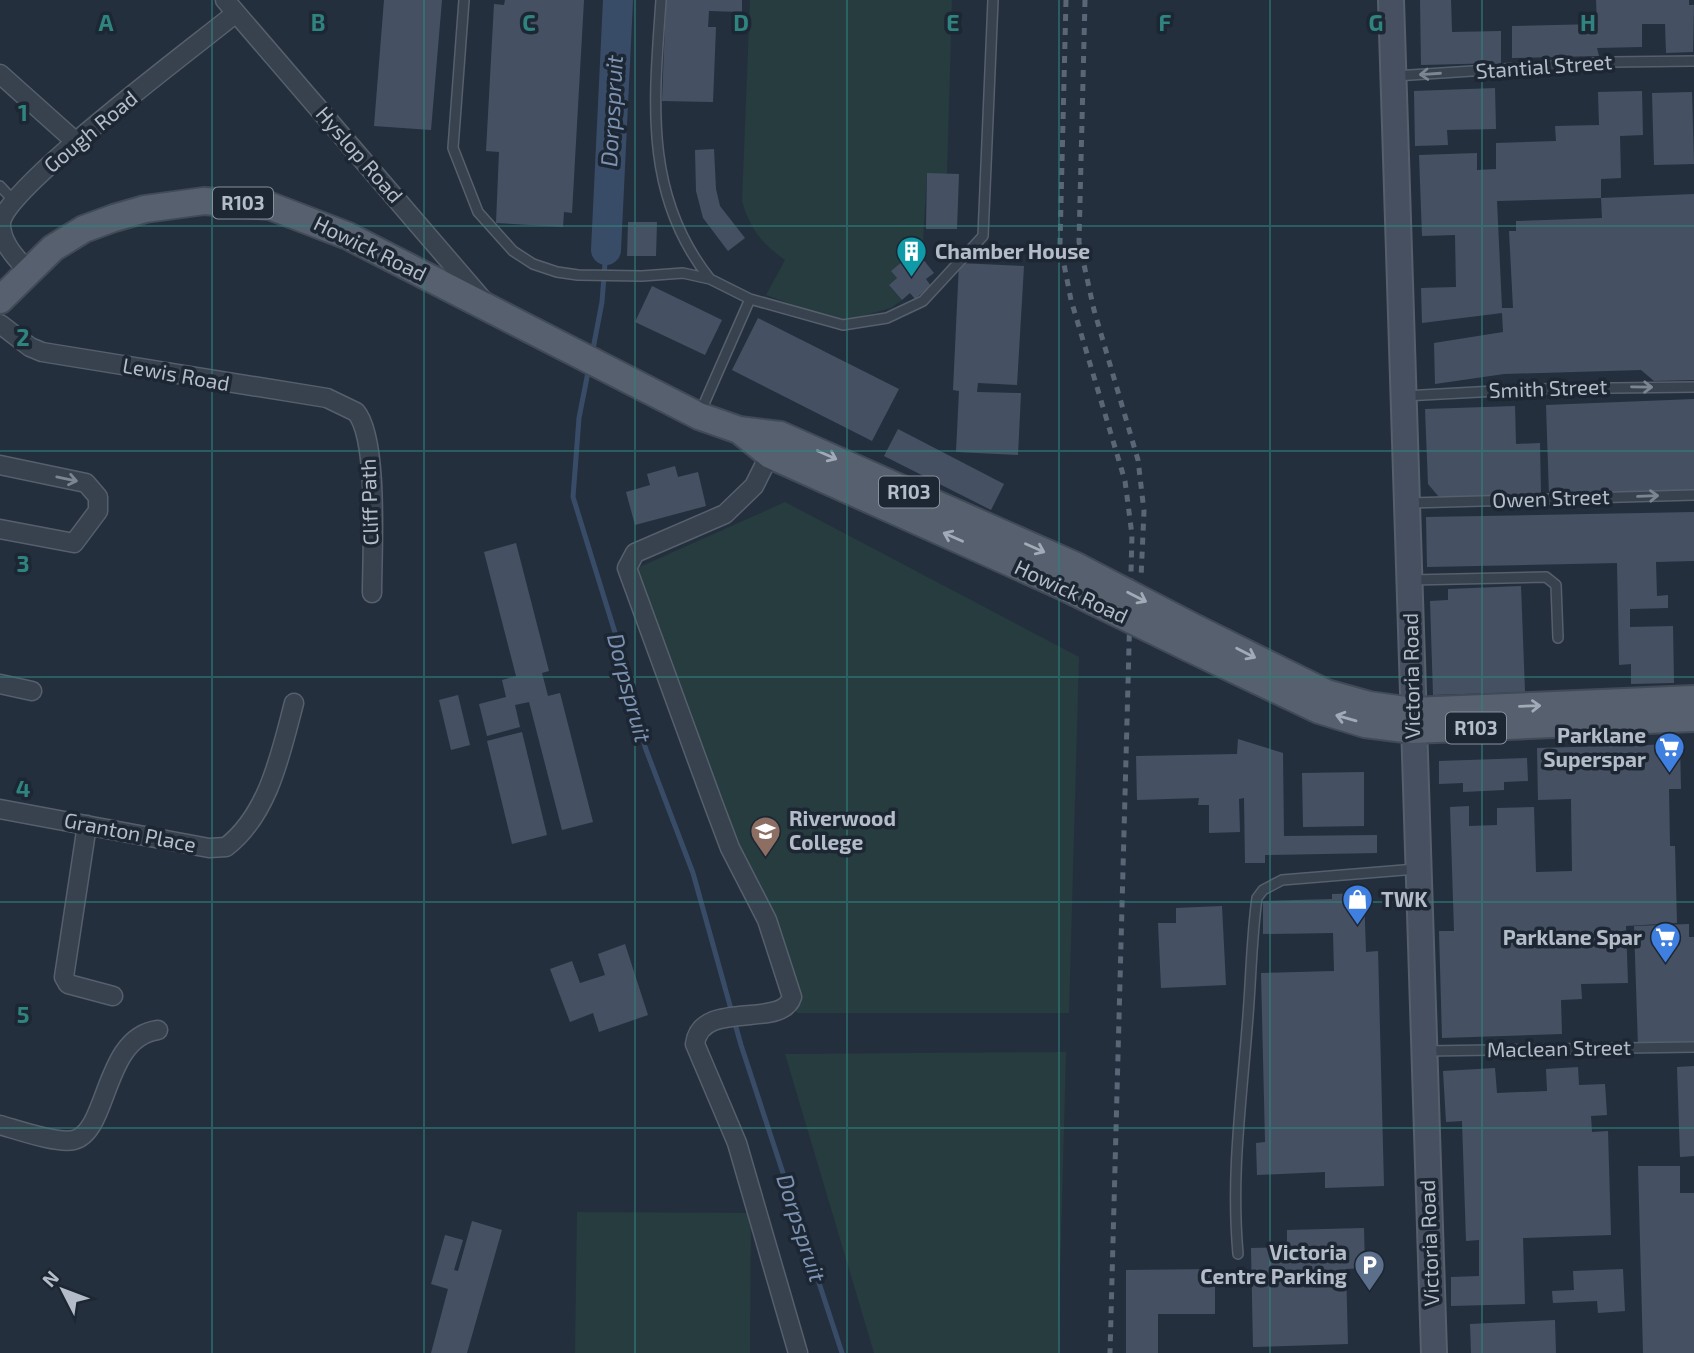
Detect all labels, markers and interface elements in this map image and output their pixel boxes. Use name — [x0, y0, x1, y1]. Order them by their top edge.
text: A — [98, 8, 114, 36]
text: B — [311, 8, 325, 36]
text: C — [522, 8, 536, 36]
text: D — [733, 8, 749, 36]
text: E — [946, 8, 960, 36]
text: F — [1159, 8, 1172, 36]
text: G — [1369, 8, 1383, 36]
text: H — [1580, 8, 1596, 36]
street label: Stantial Street — [1475, 48, 1613, 83]
water label: Dorpspruit — [594, 54, 628, 168]
one-way arrow — [1419, 68, 1442, 81]
street label: Gough Road — [38, 85, 142, 177]
text: 1 — [18, 98, 28, 126]
street label: Hyslop Road — [312, 101, 409, 207]
road number: R103 — [213, 188, 273, 218]
street label: Howick Road — [310, 210, 431, 286]
building icon: Chamber House — [895, 235, 929, 279]
place label: Chamber House — [935, 238, 1090, 263]
text: 2 — [16, 323, 30, 351]
street label: Lewis Road — [121, 352, 232, 395]
street label: Smith Street — [1488, 373, 1608, 402]
one-way arrow — [1630, 380, 1653, 394]
one-way arrow — [816, 449, 837, 462]
street label: Cliff Path — [354, 458, 383, 546]
one-way arrow — [55, 473, 78, 487]
road number: R103 — [879, 477, 939, 508]
street label: Owen Street — [1492, 483, 1610, 512]
one-way arrow — [1636, 489, 1659, 503]
one-way arrow — [943, 530, 964, 543]
one-way arrow — [1024, 542, 1045, 555]
text: 3 — [16, 549, 30, 577]
street label: Howick Road — [1011, 553, 1132, 628]
one-way arrow — [1126, 591, 1147, 605]
street label: Victoria Road — [1397, 613, 1424, 739]
water label: Dorpspruit — [602, 630, 658, 746]
one-way arrow — [1235, 646, 1256, 660]
one-way arrow — [1518, 700, 1541, 713]
one-way arrow — [1335, 711, 1357, 724]
road number: R103 — [1446, 712, 1506, 744]
place label: Parklane Superspar — [1543, 722, 1646, 771]
supermarket icon: Parklane Superspar — [1652, 731, 1686, 775]
text: 4 — [16, 774, 30, 802]
place label: Riverwood College — [789, 805, 896, 854]
street label: Granton Place — [62, 807, 198, 857]
school or university icon: Riverwood College — [749, 814, 783, 858]
shop icon: TWK — [1341, 883, 1375, 927]
place label: TWK — [1381, 886, 1428, 911]
supermarket icon: Parklane Spar — [1648, 921, 1682, 965]
place label: Parklane Spar — [1503, 924, 1642, 949]
text: 5 — [17, 1000, 29, 1028]
street label: Maclean Street — [1487, 1034, 1631, 1061]
water label: Dorpspruit — [771, 1170, 833, 1286]
street label: Victoria Road — [1414, 1179, 1443, 1307]
place label: Victoria Centre Parking — [1200, 1239, 1347, 1288]
parking icon: Victoria Centre Parking — [1353, 1248, 1387, 1292]
north arrow — [28, 1255, 98, 1325]
text: N — [37, 1265, 63, 1291]

